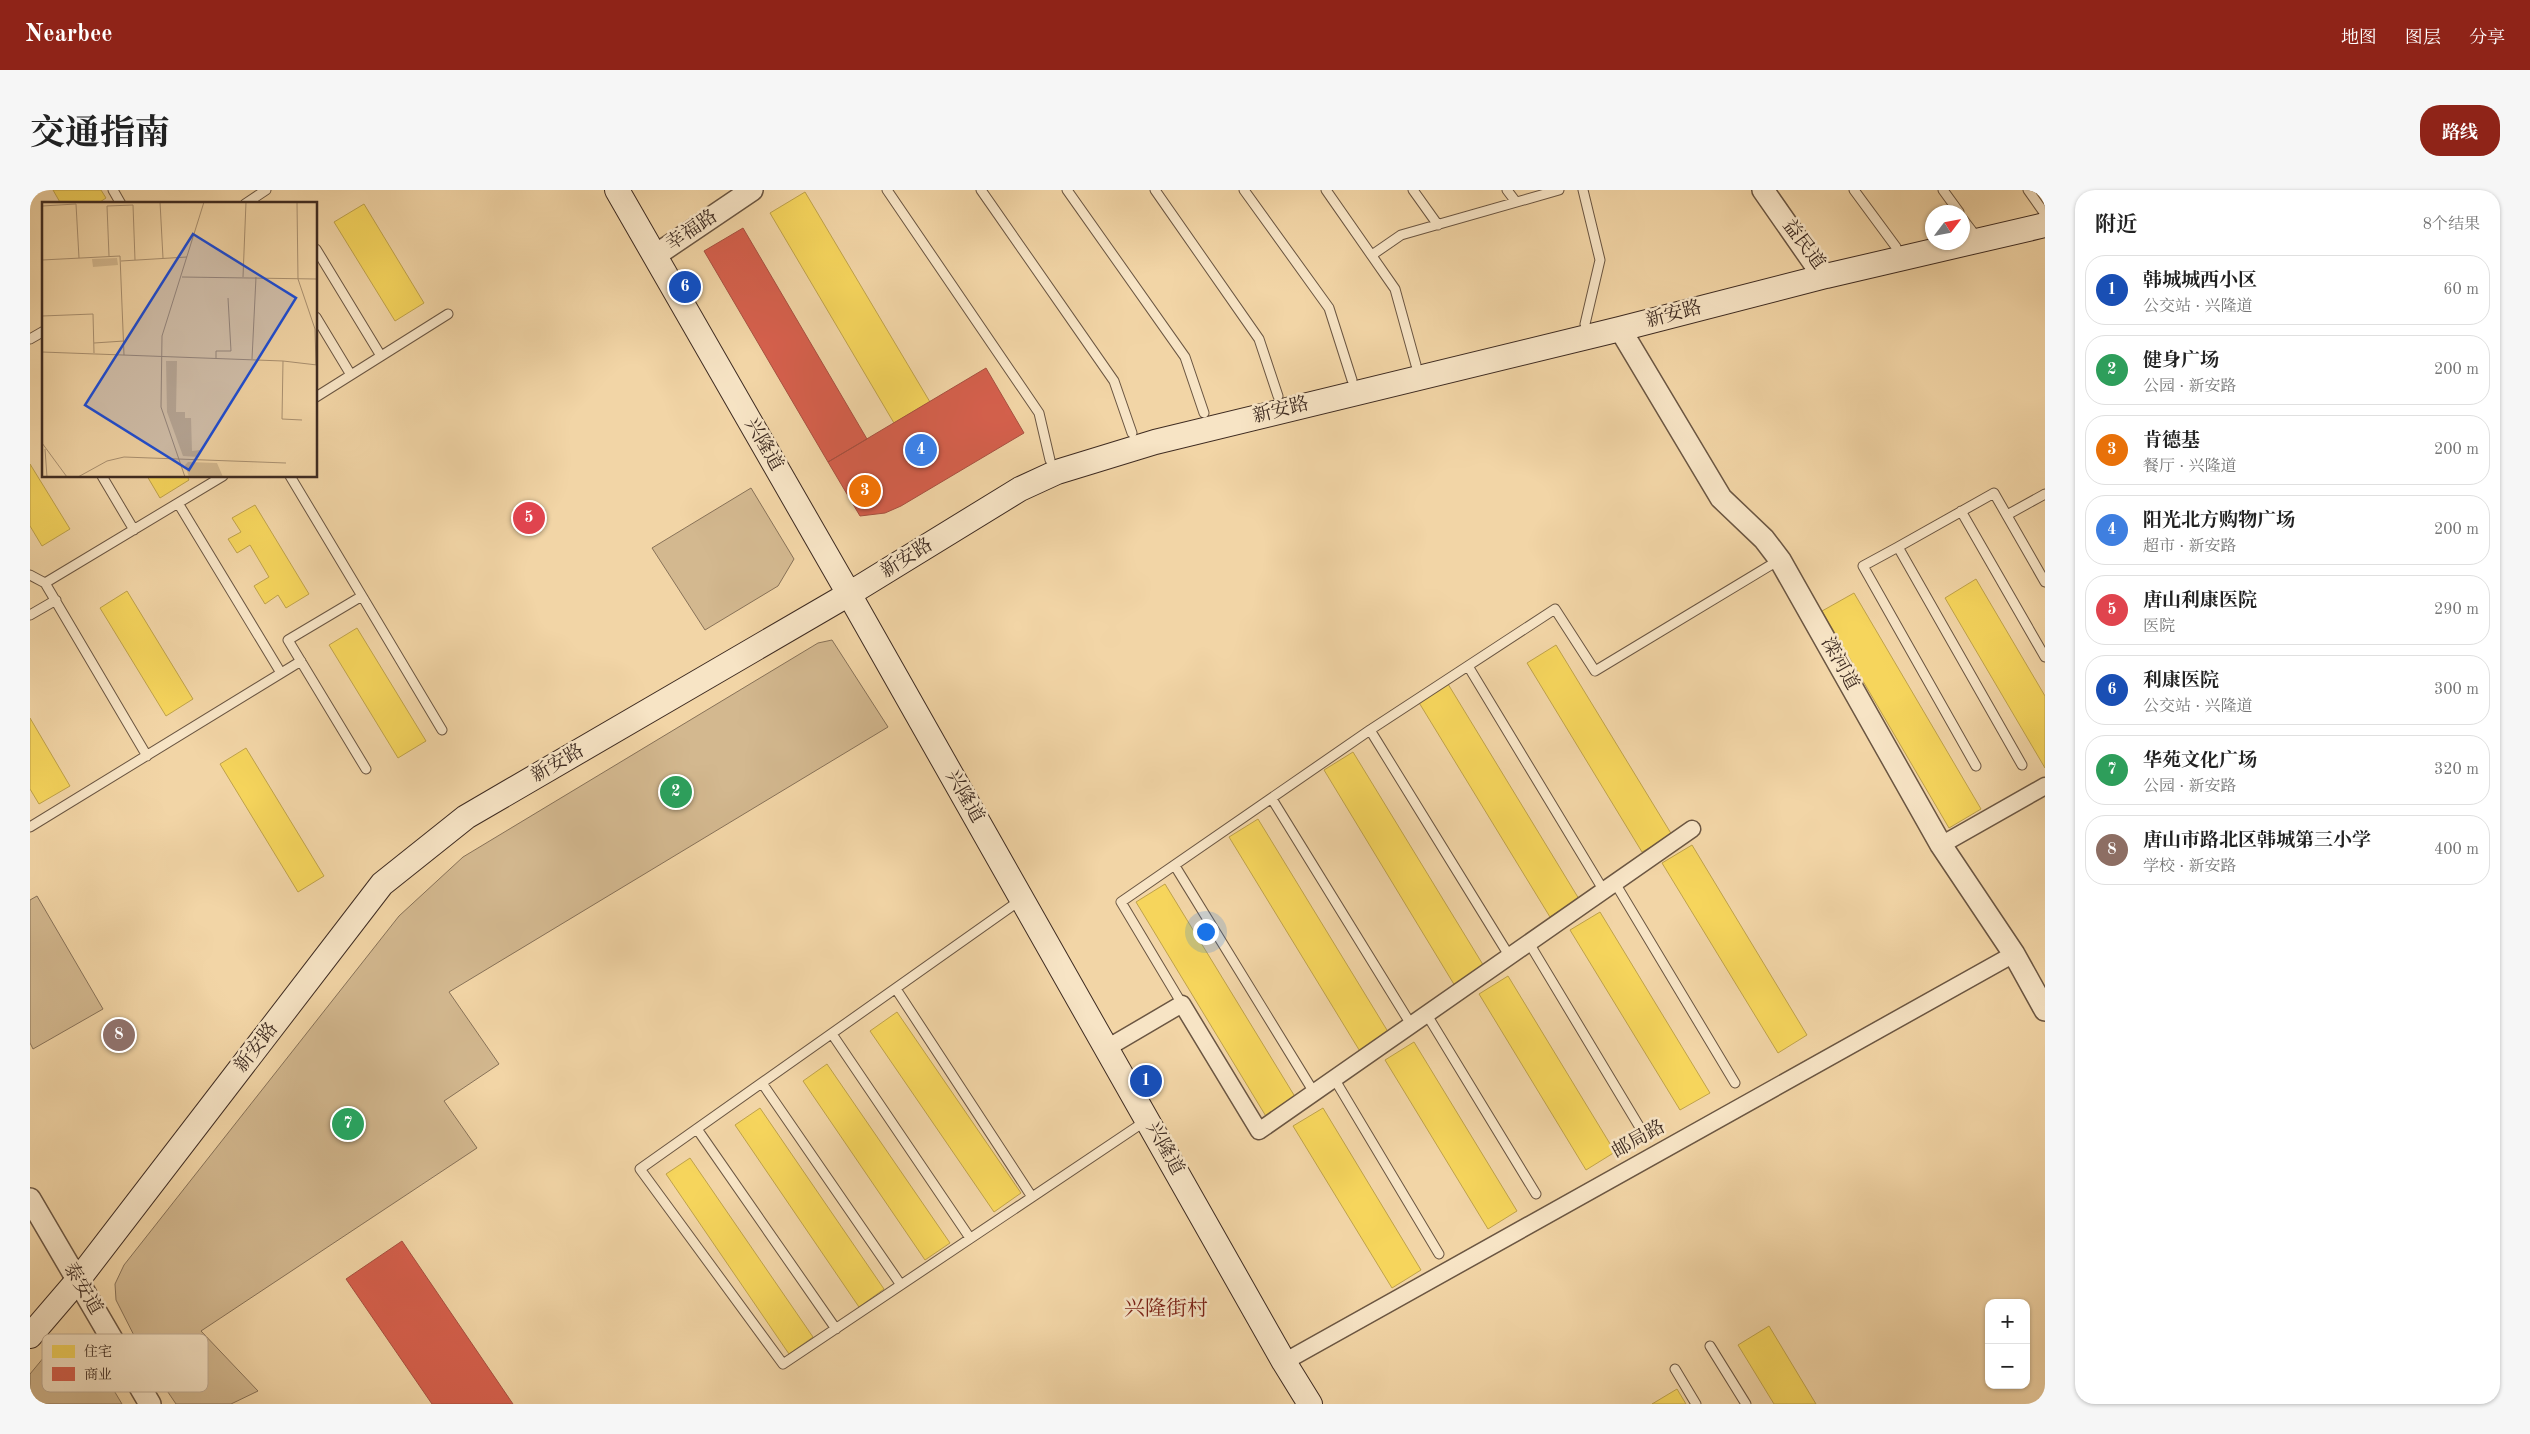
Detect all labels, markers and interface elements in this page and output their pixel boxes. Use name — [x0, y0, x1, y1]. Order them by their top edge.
text: Nearbee — [25, 23, 113, 47]
text: 地图 — [2341, 29, 2377, 47]
text: 图层 — [2405, 29, 2441, 47]
text: 分享 — [2469, 29, 2505, 47]
button: 路线 — [2420, 105, 2500, 156]
text: 交通指南 — [30, 117, 170, 152]
inset map — [42, 202, 318, 478]
north arrow — [1925, 205, 1970, 250]
street label: 幸福路 — [662, 206, 721, 255]
street label: 益民道 — [1778, 215, 1829, 273]
text: 附近 — [2095, 215, 2137, 236]
text: 8个结果 — [2423, 217, 2480, 233]
pin: 6 — [669, 268, 701, 306]
text: 韩城城西小区 — [2143, 272, 2257, 291]
text: 1 — [2107, 282, 2117, 298]
text: 60 m — [2443, 282, 2479, 298]
street label: 新安路 — [1643, 296, 1704, 332]
text: 公交站 · 兴隆道 — [2143, 299, 2252, 315]
text: 健身广场 — [2143, 352, 2219, 371]
text: 2 — [2107, 362, 2117, 378]
text: 200 m — [2434, 362, 2479, 378]
text: 公园 · 新安路 — [2143, 379, 2236, 395]
street label: 新安路 — [1250, 392, 1311, 427]
street label: 兴隆道 — [741, 415, 787, 474]
pin: 4 — [905, 431, 937, 469]
text: 肯德基 — [2143, 432, 2200, 451]
text: 3 — [2107, 442, 2117, 458]
text: 200 m — [2434, 442, 2479, 458]
text: 餐厅 · 兴隆道 — [2143, 459, 2236, 475]
pin: 3 — [849, 472, 881, 510]
pin: 5 — [513, 499, 545, 537]
text: 阳光北方购物广场 — [2143, 512, 2295, 531]
text: 4 — [2107, 522, 2117, 538]
text: 200 m — [2434, 522, 2479, 538]
street label: 新安路 — [876, 533, 936, 582]
text: 超市 · 新安路 — [2143, 539, 2236, 555]
text: 唐山利康医院 — [2143, 592, 2257, 611]
text: 5 — [2107, 602, 2117, 618]
text: 290 m — [2434, 602, 2479, 618]
text: 医院 — [2143, 619, 2175, 635]
street label: 滦河道 — [1817, 633, 1864, 694]
text: 利康医院 — [2143, 672, 2219, 691]
text: 6 — [2107, 682, 2117, 698]
text: 300 m — [2434, 682, 2479, 698]
text: 公交站 · 兴隆道 — [2143, 699, 2252, 715]
street label: 新安路 — [527, 739, 587, 786]
text: 华苑文化广场 — [2143, 752, 2257, 771]
text: 7 — [2107, 762, 2117, 778]
text: 320 m — [2434, 762, 2479, 778]
street label: 兴隆道 — [942, 767, 988, 826]
pin: 2 — [660, 773, 692, 811]
text: 公园 · 新安路 — [2143, 779, 2236, 795]
text: 唐山市路北区韩城第三小学 — [2143, 832, 2371, 851]
text: 8 — [2107, 842, 2117, 858]
text: 400 m — [2434, 842, 2479, 858]
text: 学校 · 新安路 — [2143, 859, 2236, 875]
your location — [1193, 919, 1219, 945]
pin: 8 — [103, 1016, 135, 1054]
street label: 新安路 — [230, 1018, 282, 1076]
pin: 1 — [1130, 1062, 1162, 1100]
pin: 7 — [332, 1105, 364, 1143]
street label: 邮局路 — [1608, 1116, 1669, 1162]
street label: 兴隆道 — [1142, 1118, 1188, 1179]
street label: 泰安道 — [59, 1258, 107, 1318]
district label: 兴隆街村 — [1124, 1297, 1208, 1320]
map controls — [1985, 1299, 2030, 1389]
button: + — [1985, 1299, 2030, 1344]
legend — [42, 1334, 208, 1392]
text: 住宅 — [84, 1344, 112, 1359]
button: − — [1985, 1344, 2030, 1389]
text: 商业 — [84, 1367, 112, 1382]

